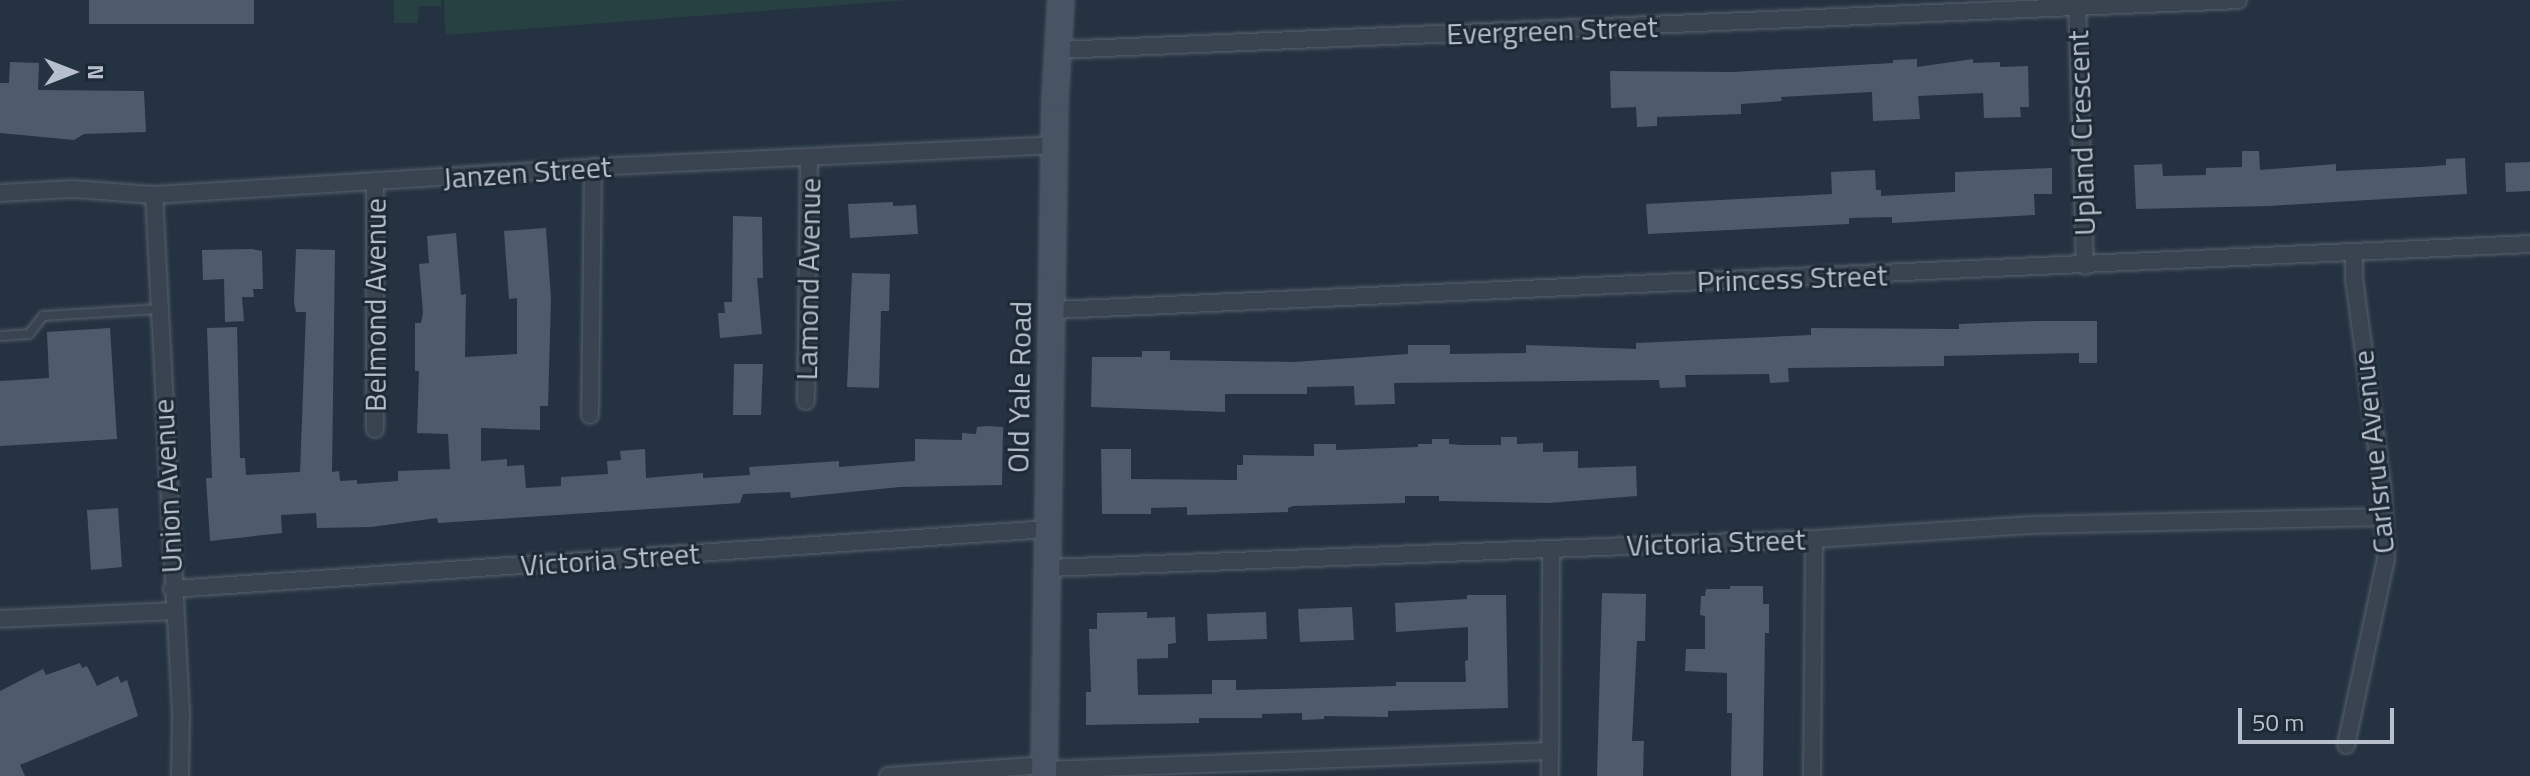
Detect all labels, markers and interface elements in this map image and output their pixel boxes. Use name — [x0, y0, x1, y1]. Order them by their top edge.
street label: Evergreen Street — [1446, 8, 1658, 52]
street label: Upland Crescent — [2059, 30, 2103, 236]
north arrow — [32, 32, 112, 112]
text: N — [79, 64, 113, 80]
street label: Janzen Street — [442, 148, 612, 196]
street label: Lamond Avenue — [788, 177, 828, 381]
street label: Belmond Avenue — [357, 198, 393, 412]
street label: Princess Street — [1696, 257, 1888, 299]
street label: Old Yale Road — [1000, 301, 1038, 473]
street label: Carlsrue Avenue — [2344, 348, 2402, 556]
street label: Union Avenue — [144, 398, 190, 574]
street label: Victoria Street — [1626, 521, 1806, 563]
street label: Victoria Street — [519, 535, 701, 583]
scale bar — [2242, 692, 2398, 742]
text: 50 m — [2252, 704, 2304, 740]

